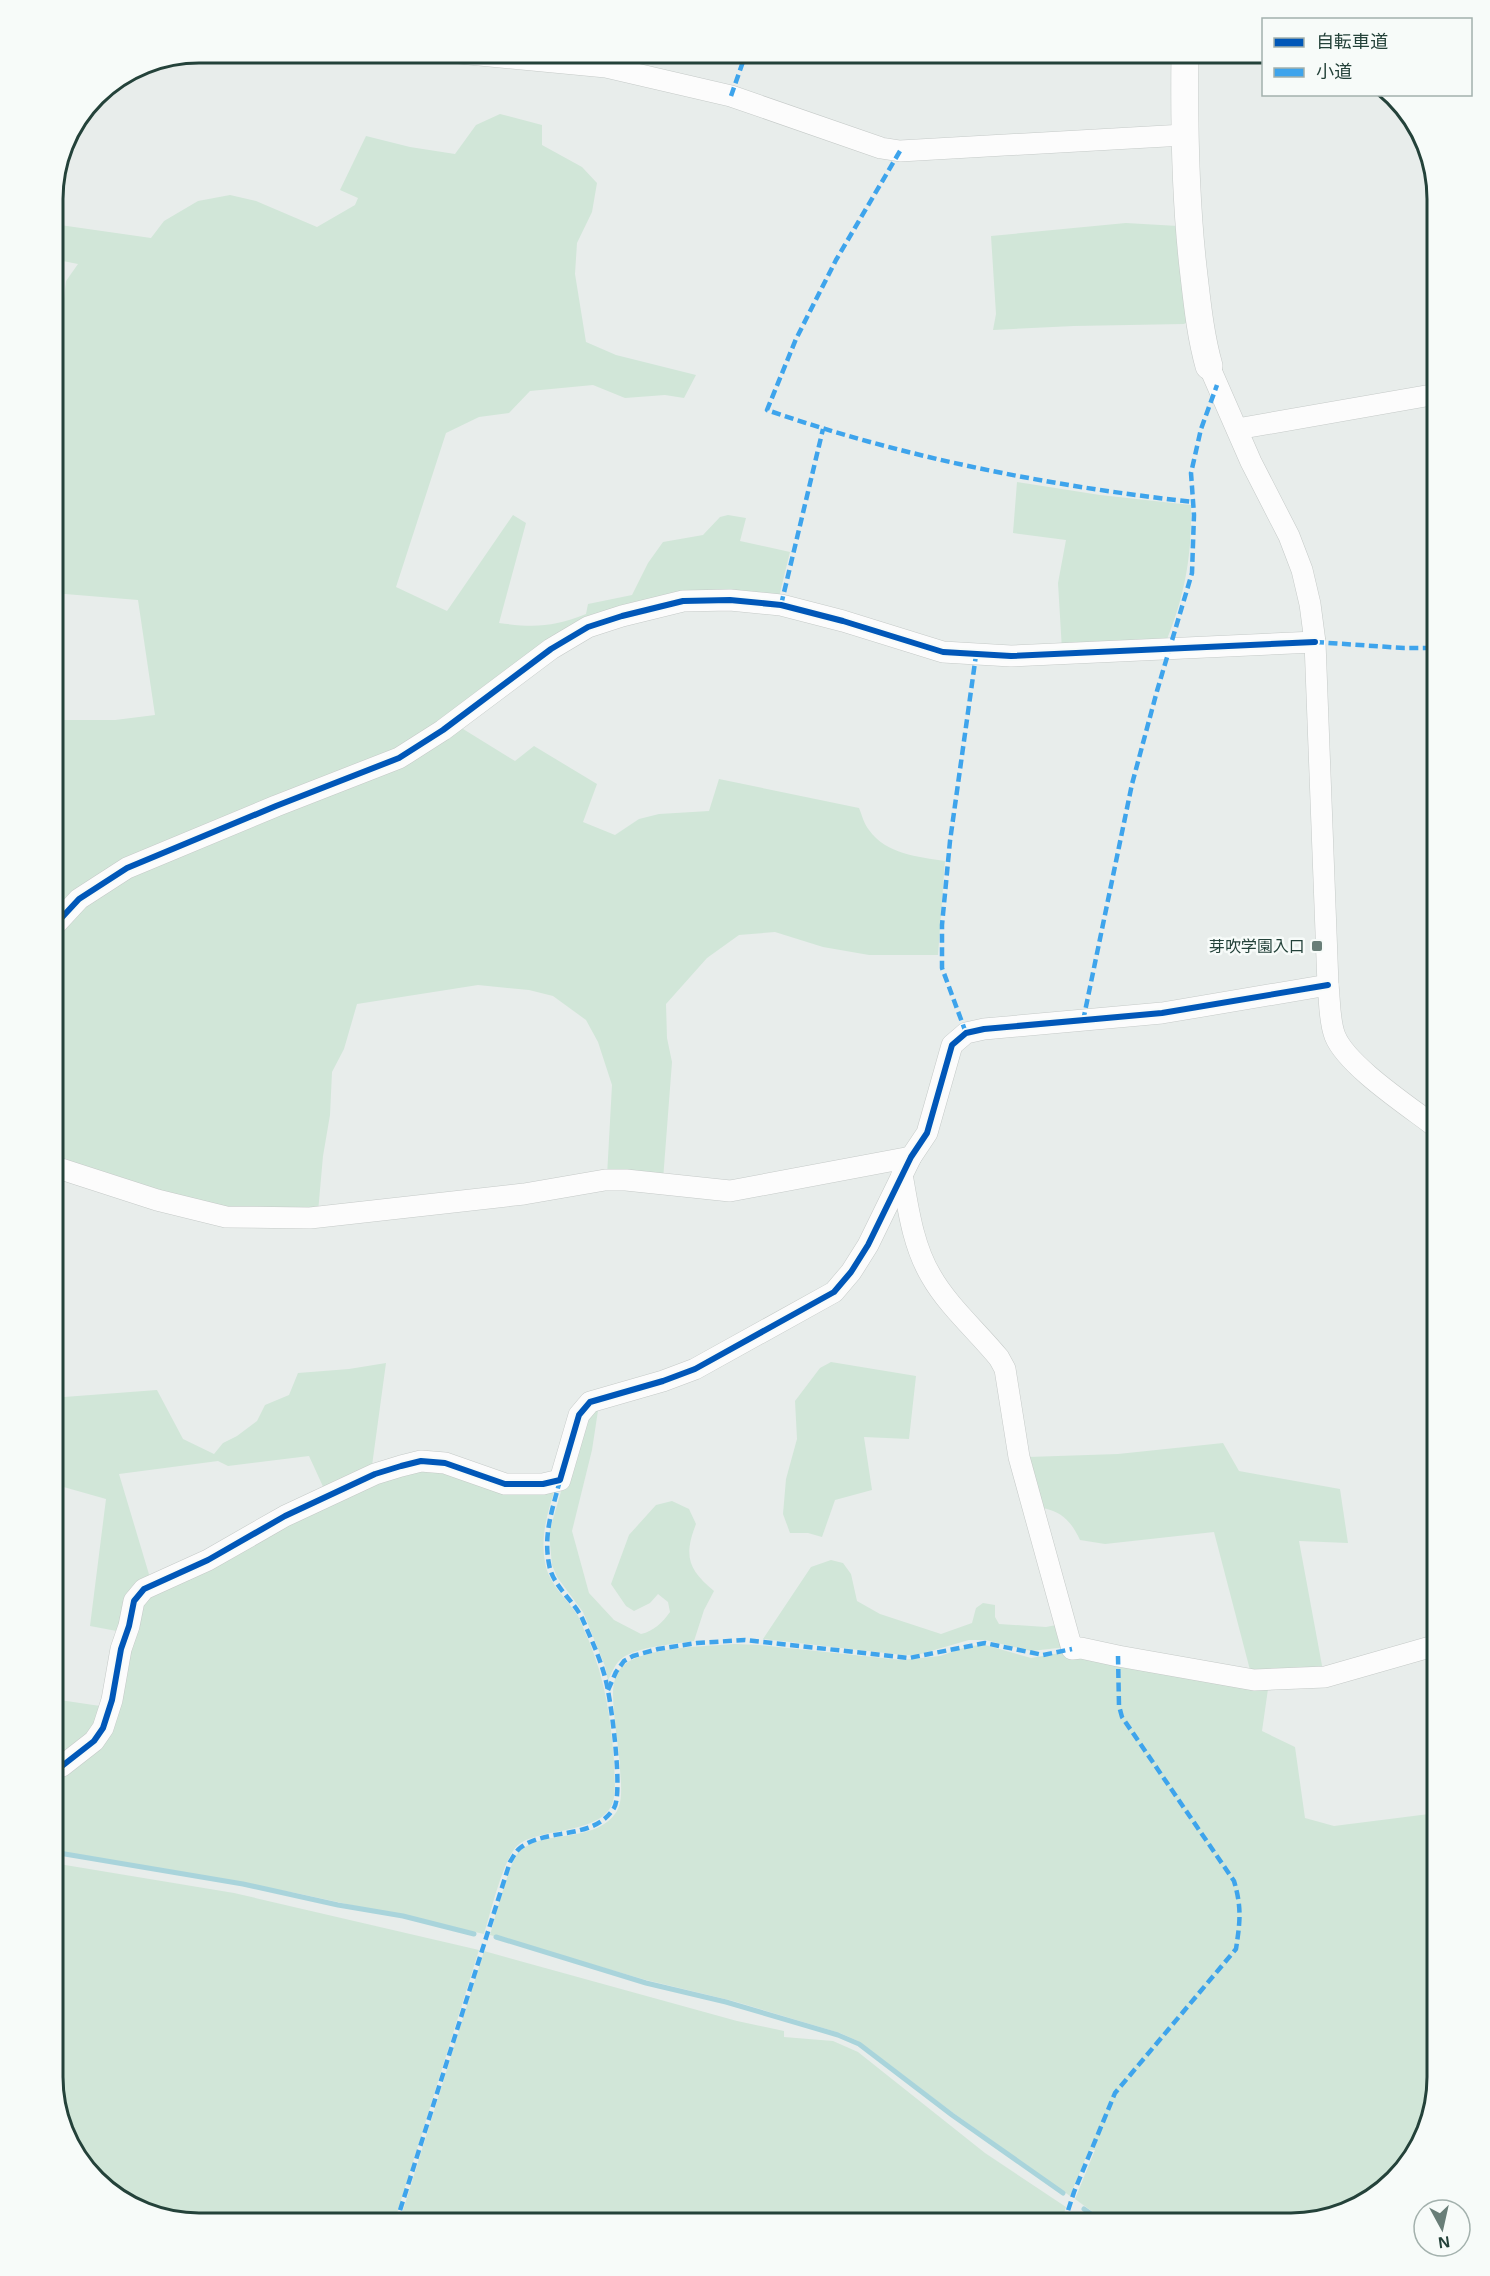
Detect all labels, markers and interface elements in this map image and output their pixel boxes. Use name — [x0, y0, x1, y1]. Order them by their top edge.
legend — [1262, 18, 1472, 96]
text: 自転車道 — [1316, 32, 1388, 52]
text: 小道 — [1316, 62, 1352, 82]
place label: 芽吹学園入口 — [1209, 938, 1305, 955]
marker: 芽吹学園入口 — [1310, 939, 1324, 953]
north arrow — [1412, 2198, 1472, 2258]
text: N — [1437, 2233, 1451, 2252]

